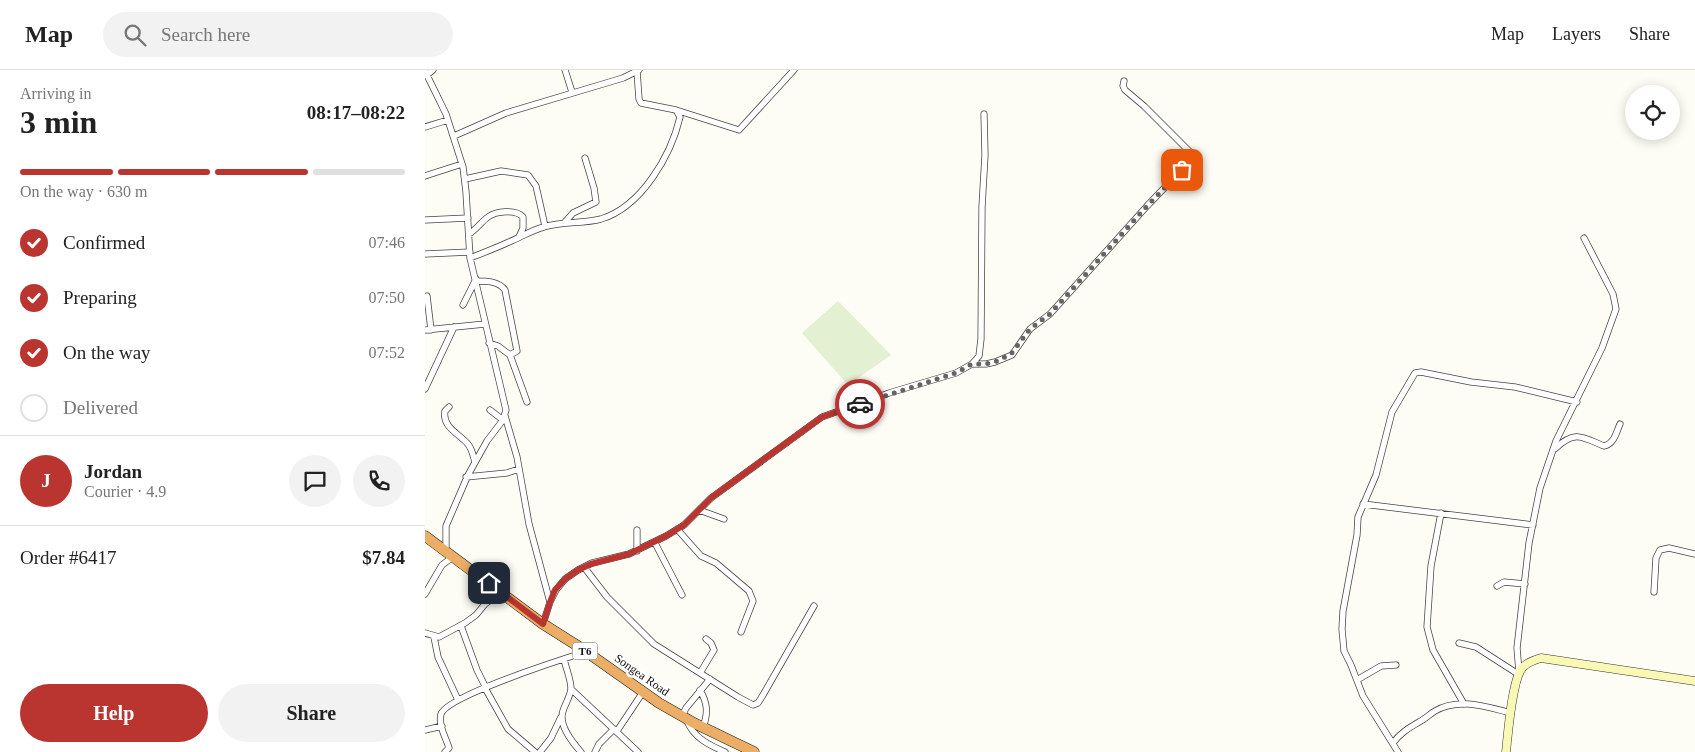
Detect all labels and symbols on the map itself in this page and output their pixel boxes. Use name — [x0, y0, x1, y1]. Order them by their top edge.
pin — [1161, 149, 1203, 191]
courier — [835, 379, 885, 429]
pin — [468, 562, 510, 604]
road number: T6 — [573, 642, 597, 660]
street label: Songea Road — [612, 651, 672, 699]

